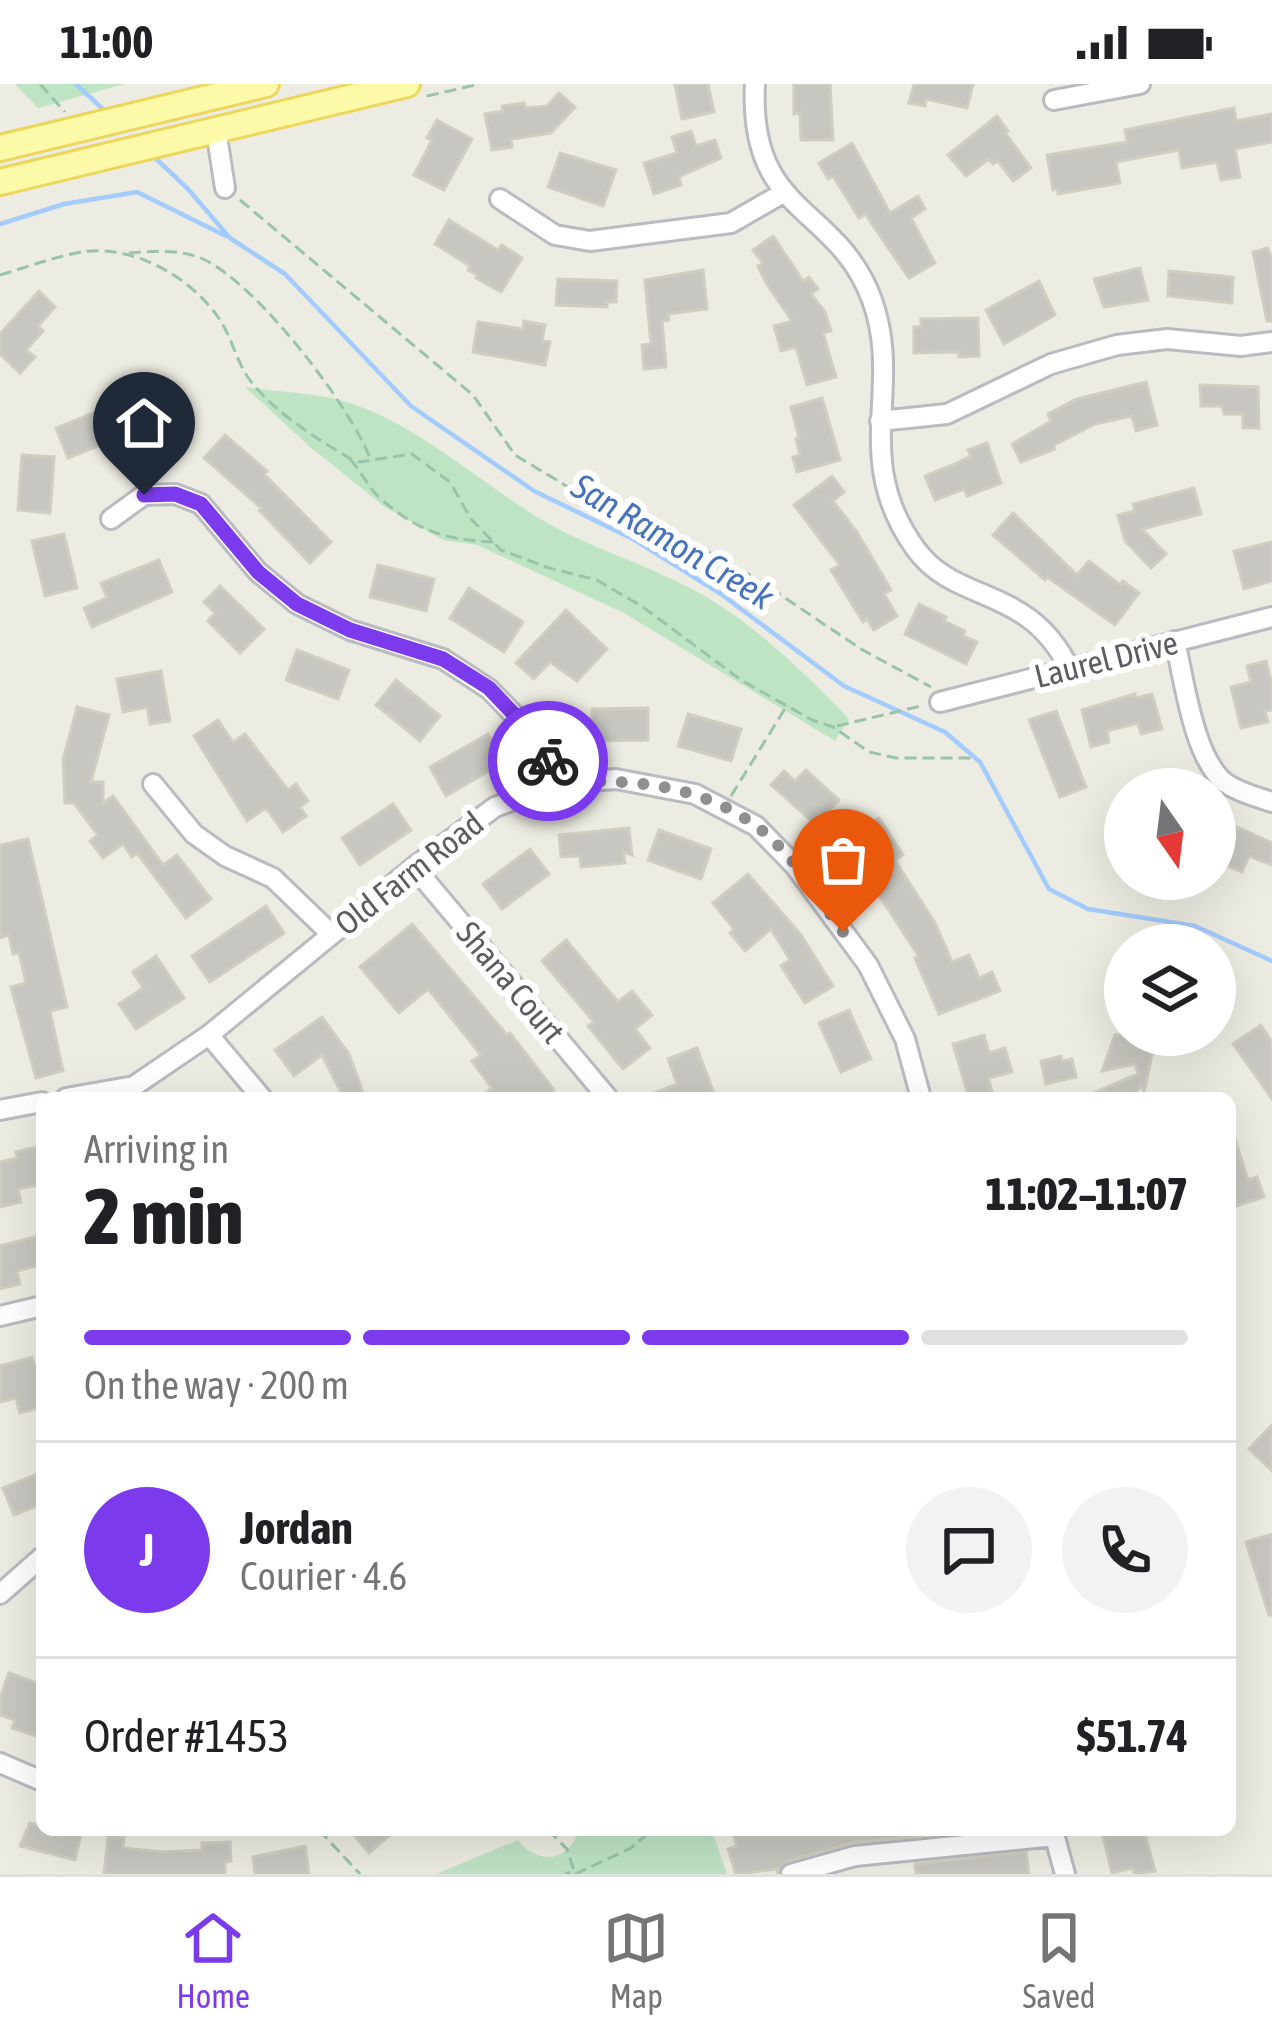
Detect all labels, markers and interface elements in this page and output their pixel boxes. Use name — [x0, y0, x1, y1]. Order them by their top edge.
text: 11:00 — [60, 16, 154, 68]
pin — [93, 372, 195, 495]
icon: home — [111, 390, 177, 456]
water label: San Ramon Creek — [564, 464, 782, 618]
street label: Laurel Drive — [1031, 623, 1181, 695]
courier — [488, 701, 608, 821]
icon: bike — [515, 728, 581, 794]
north arrow — [1104, 768, 1236, 900]
map controls — [1104, 768, 1236, 1056]
street label: Old Farm Road — [328, 804, 490, 942]
pin — [792, 809, 894, 932]
icon: bag — [810, 827, 876, 893]
street label: Shana Court — [449, 914, 573, 1050]
button: layers — [1104, 924, 1236, 1056]
text: Arriving in — [84, 1127, 229, 1171]
text: 11:02–11:07 — [985, 1168, 1188, 1220]
text: 2 min — [84, 1171, 243, 1261]
text: On the way · 200 m — [84, 1363, 349, 1407]
button: chat — [906, 1487, 1032, 1613]
button: phone — [1062, 1487, 1188, 1613]
text: Jordan — [240, 1502, 353, 1554]
text: J — [140, 1524, 154, 1576]
text: Courier · 4.6 — [240, 1554, 407, 1598]
text: Order #1453 — [84, 1710, 289, 1762]
text: $51.74 — [1076, 1710, 1188, 1762]
tab: Home — [177, 1905, 250, 2015]
tab: Map — [603, 1905, 669, 2015]
tab: Saved — [1022, 1905, 1095, 2015]

